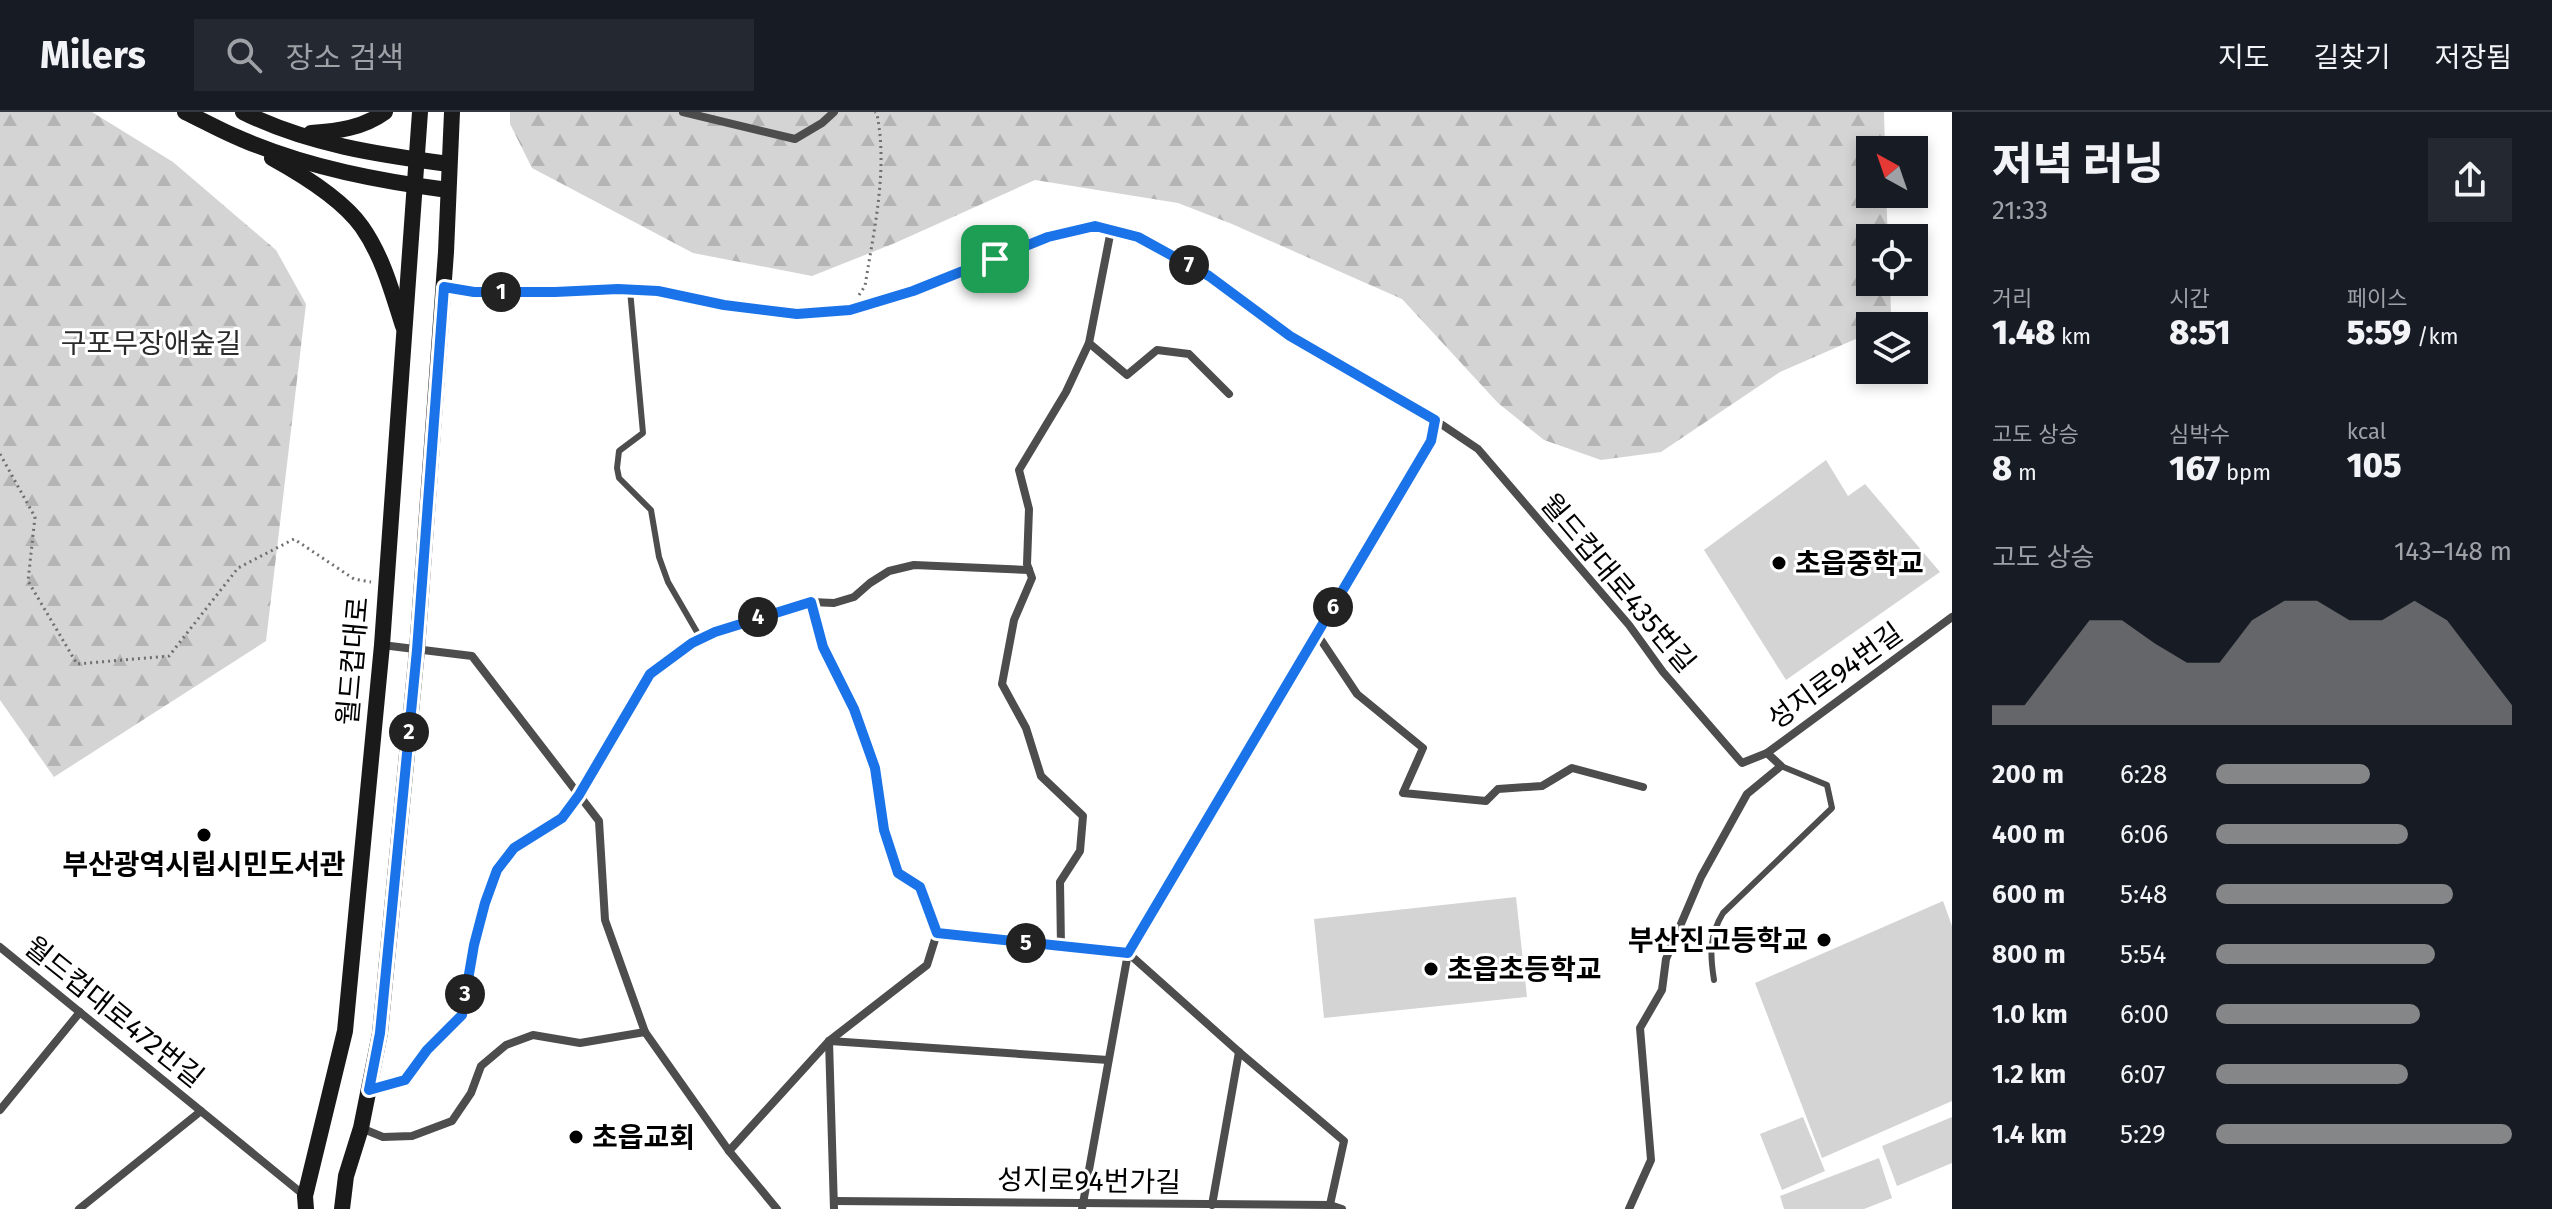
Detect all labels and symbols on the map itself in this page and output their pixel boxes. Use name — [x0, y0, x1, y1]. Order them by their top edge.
north arrow — [1856, 136, 1928, 208]
pin — [961, 225, 1029, 293]
pin: 7 — [1169, 245, 1209, 285]
pin: 1 — [481, 272, 521, 312]
park label: 구포무장애숲길 — [61, 327, 241, 360]
street label: 월드컵대로435번길 — [1534, 487, 1702, 679]
place label: 초읍중학교 — [1795, 547, 1924, 580]
marker: 초읍중학교 — [1770, 554, 1788, 572]
pin: 6 — [1313, 587, 1353, 627]
street label: 월드컵대로 — [331, 595, 375, 727]
pin: 4 — [738, 597, 778, 637]
street label: 성지로94번길 — [1761, 616, 1909, 736]
pin: 2 — [389, 712, 429, 752]
marker: 부산광역시립시민도서관 — [195, 826, 213, 844]
place label: 부산광역시립시민도서관 — [62, 848, 346, 881]
pin: 5 — [1006, 923, 1046, 963]
place label: 부산진고등학교 — [1628, 924, 1808, 957]
street label: 월드컵대로472번길 — [18, 930, 210, 1094]
marker: 부산진고등학교 — [1815, 931, 1833, 949]
place label: 초읍초등학교 — [1447, 953, 1602, 986]
marker: 초읍초등학교 — [1422, 960, 1440, 978]
pin: 3 — [445, 974, 485, 1014]
place label: 초읍교회 — [592, 1121, 695, 1154]
marker: 초읍교회 — [567, 1128, 585, 1146]
street label: 성지로94번가길 — [997, 1163, 1181, 1199]

